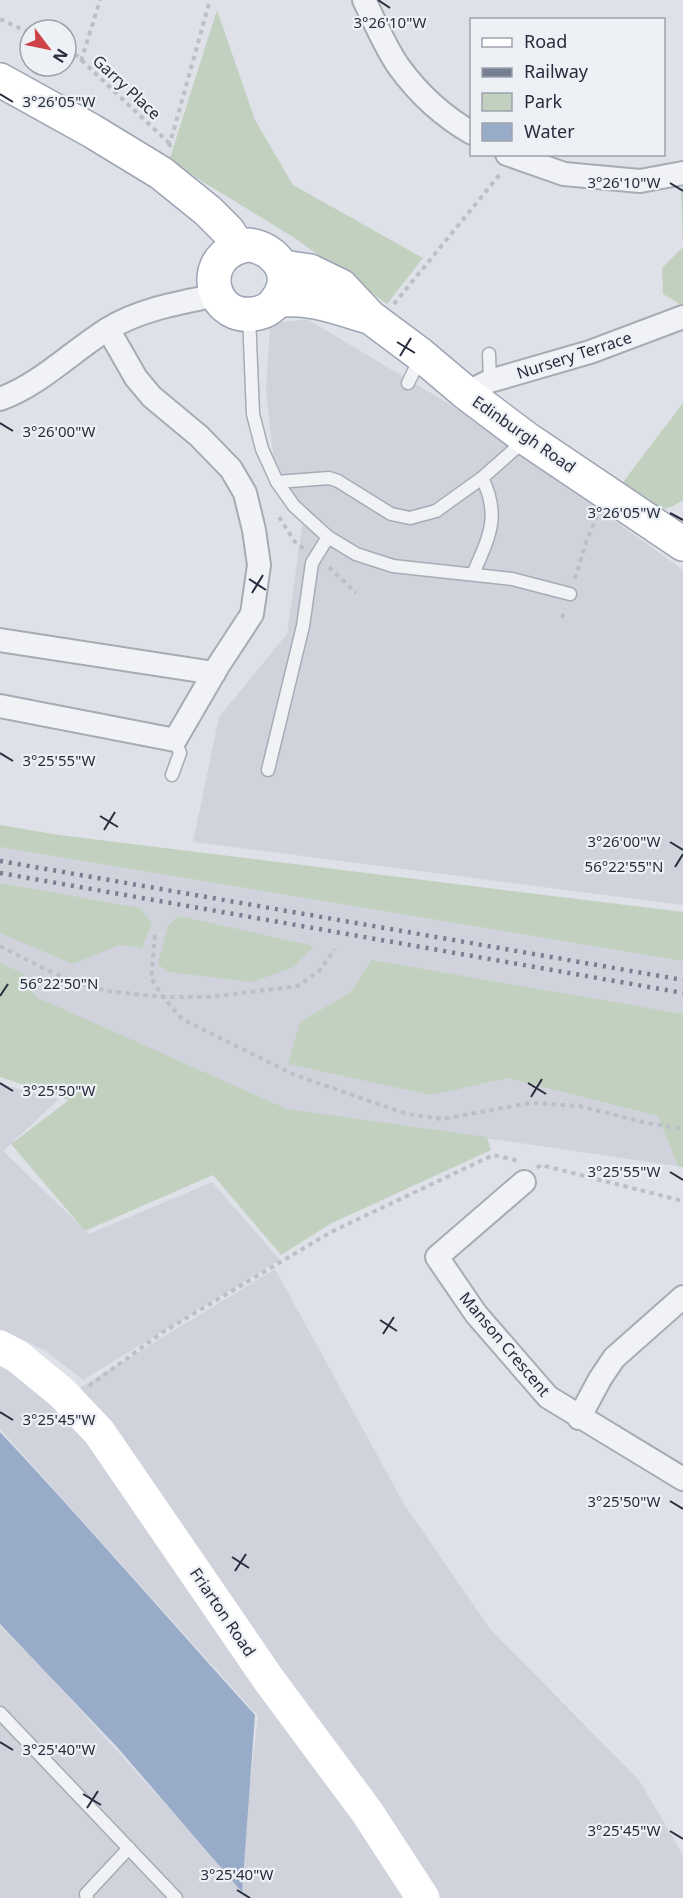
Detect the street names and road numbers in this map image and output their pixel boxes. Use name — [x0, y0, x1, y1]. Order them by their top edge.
street label: Garry Place — [88, 50, 166, 124]
street label: Nursery Terrace — [514, 326, 634, 384]
street label: Edinburgh Road — [468, 390, 580, 478]
street label: Manson Crescent — [455, 1287, 555, 1401]
street label: Friarton Road — [185, 1563, 261, 1661]

